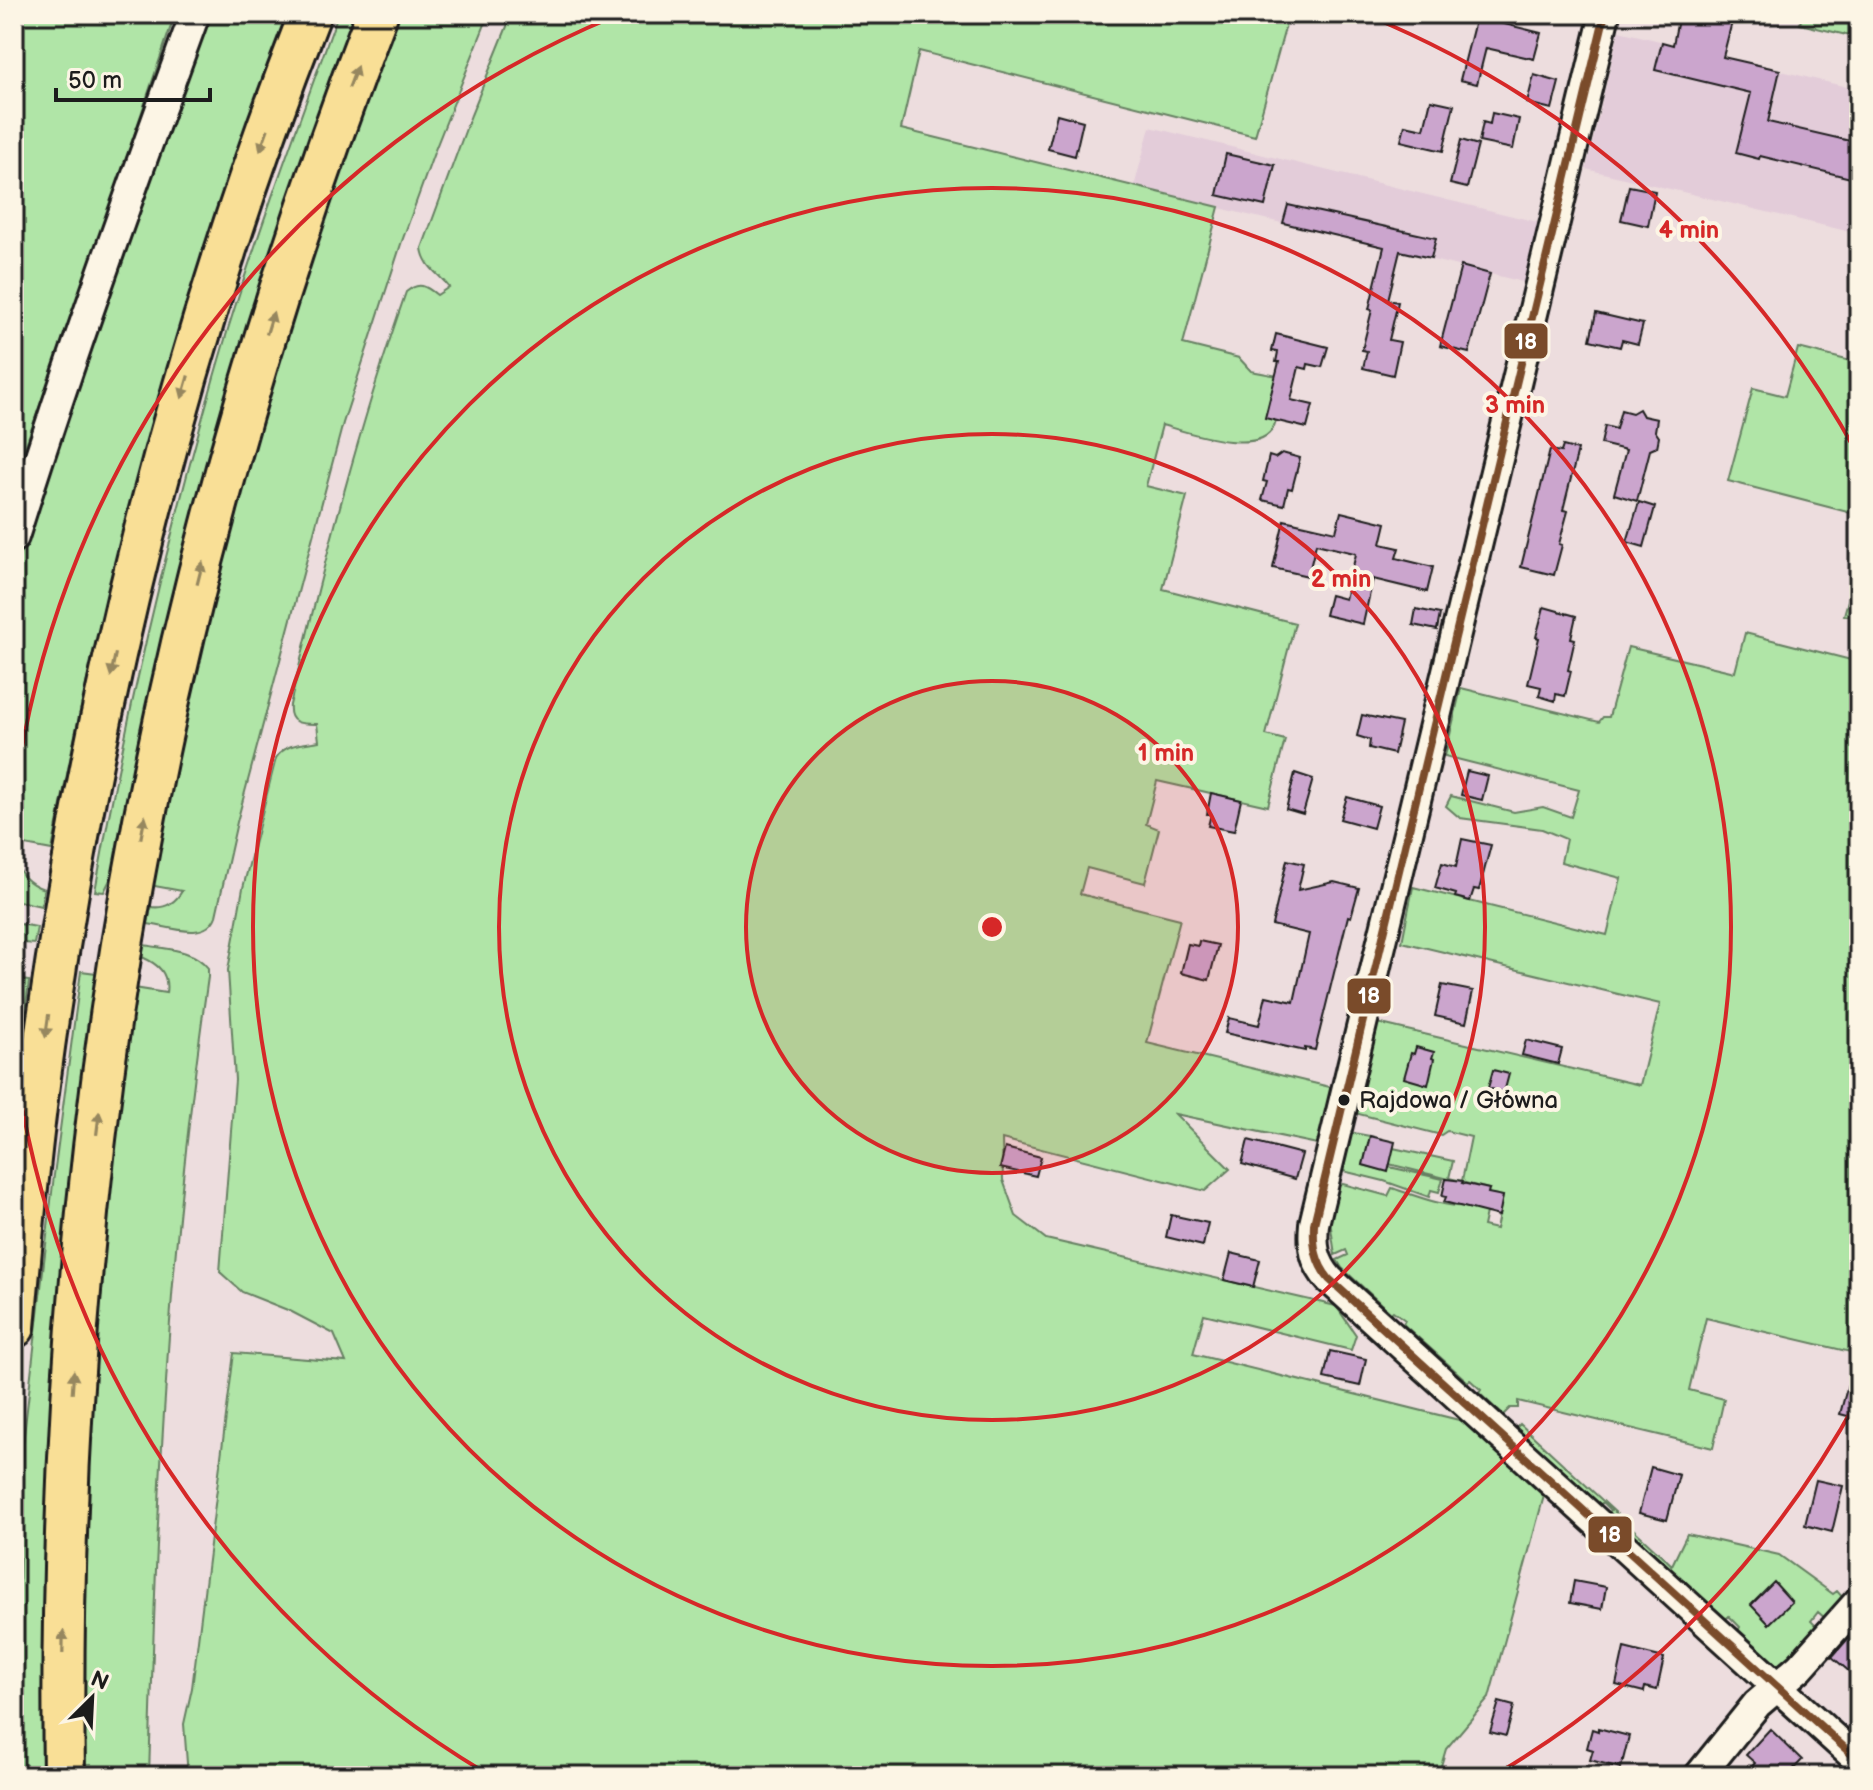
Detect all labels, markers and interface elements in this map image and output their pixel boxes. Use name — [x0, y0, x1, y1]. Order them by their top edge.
scale bar — [56, 52, 210, 102]
one-way arrow — [347, 65, 360, 89]
text: 50 m — [68, 66, 122, 95]
one-way arrow — [258, 128, 270, 152]
text: 4 min — [1659, 216, 1719, 245]
one-way arrow — [264, 310, 276, 334]
line badge: 18 — [1503, 322, 1549, 360]
text: 18 — [1515, 329, 1537, 356]
one-way arrow — [178, 376, 191, 400]
text: 3 min — [1485, 391, 1545, 420]
one-way arrow — [194, 560, 206, 585]
text: 2 min — [1311, 565, 1371, 594]
one-way arrow — [106, 653, 119, 678]
text: 1 min — [1138, 739, 1194, 768]
one-way arrow — [138, 814, 150, 839]
centre of rings — [978, 913, 1006, 941]
line badge: 18 — [1346, 977, 1392, 1015]
text: 18 — [1358, 983, 1380, 1010]
one-way arrow — [40, 1014, 53, 1039]
place label: Rajdowa / Główna — [1359, 1086, 1558, 1115]
marker: Rajdowa / Główna — [1336, 1092, 1352, 1108]
one-way arrow — [92, 1111, 105, 1136]
one-way arrow — [67, 1369, 80, 1394]
line badge: 18 — [1587, 1515, 1633, 1554]
text: 18 — [1599, 1522, 1621, 1549]
one-way arrow — [57, 1629, 70, 1654]
north arrow — [52, 1658, 132, 1738]
text: N — [86, 1665, 113, 1697]

